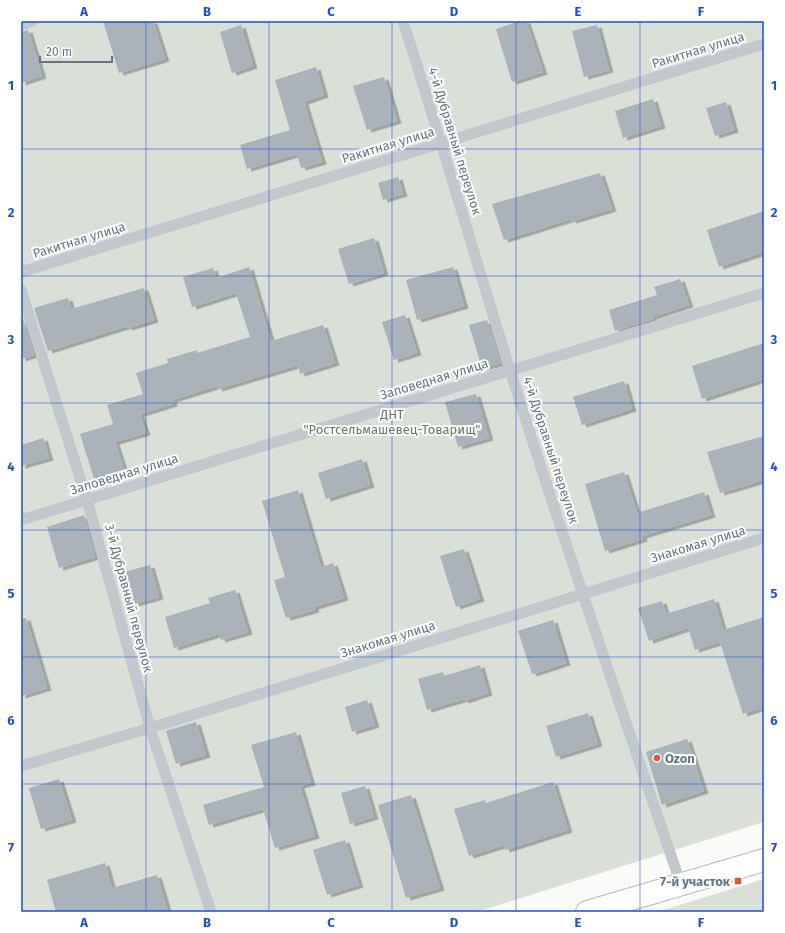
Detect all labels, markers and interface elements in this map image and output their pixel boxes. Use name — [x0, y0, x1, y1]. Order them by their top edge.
text: A — [79, 4, 88, 19]
text: B — [203, 4, 211, 19]
text: C — [327, 4, 335, 19]
text: D — [450, 4, 459, 19]
text: E — [575, 4, 582, 19]
text: F — [698, 4, 705, 19]
street label: Ракитная улица — [650, 29, 746, 71]
scale bar — [40, 38, 112, 64]
text: 20 m — [46, 45, 72, 59]
street label: 4-й Дубравный переулок — [425, 66, 485, 217]
text: 1 — [8, 78, 14, 93]
text: 1 — [771, 78, 777, 93]
street label: Ракитная улица — [340, 124, 436, 166]
text: 2 — [8, 205, 15, 220]
text: 2 — [771, 205, 778, 220]
street label: Ракитная улица — [31, 219, 127, 261]
text: 3 — [7, 332, 15, 347]
text: 3 — [770, 332, 778, 347]
street label: Заповедная улица — [378, 355, 490, 403]
street label: 4-й Дубравный переулок — [520, 375, 582, 525]
park label: ДНТ "Ростсельмашевец-Товарищ" — [303, 407, 481, 437]
street label: Заповедная улица — [68, 450, 180, 498]
text: 4 — [7, 459, 15, 474]
text: 4 — [770, 459, 778, 474]
street label: 3-й Дубравный переулок — [102, 522, 156, 674]
street label: Знакомая улица — [649, 522, 747, 566]
text: 5 — [8, 586, 15, 601]
text: 5 — [771, 586, 778, 601]
street label: Знакомая улица — [339, 617, 437, 661]
text: 6 — [7, 713, 15, 728]
text: 6 — [770, 713, 778, 728]
place label: Ozon — [665, 751, 695, 766]
marker: Ozon — [652, 753, 662, 763]
text: 7 — [8, 840, 14, 855]
text: 7 — [771, 840, 777, 855]
place label: 7-й участок — [660, 874, 731, 889]
marker: 7-й участок — [733, 876, 743, 886]
text: A — [79, 915, 88, 930]
text: B — [203, 915, 211, 930]
text: C — [327, 915, 335, 930]
text: D — [450, 915, 459, 930]
text: E — [575, 915, 582, 930]
text: F — [698, 915, 705, 930]

